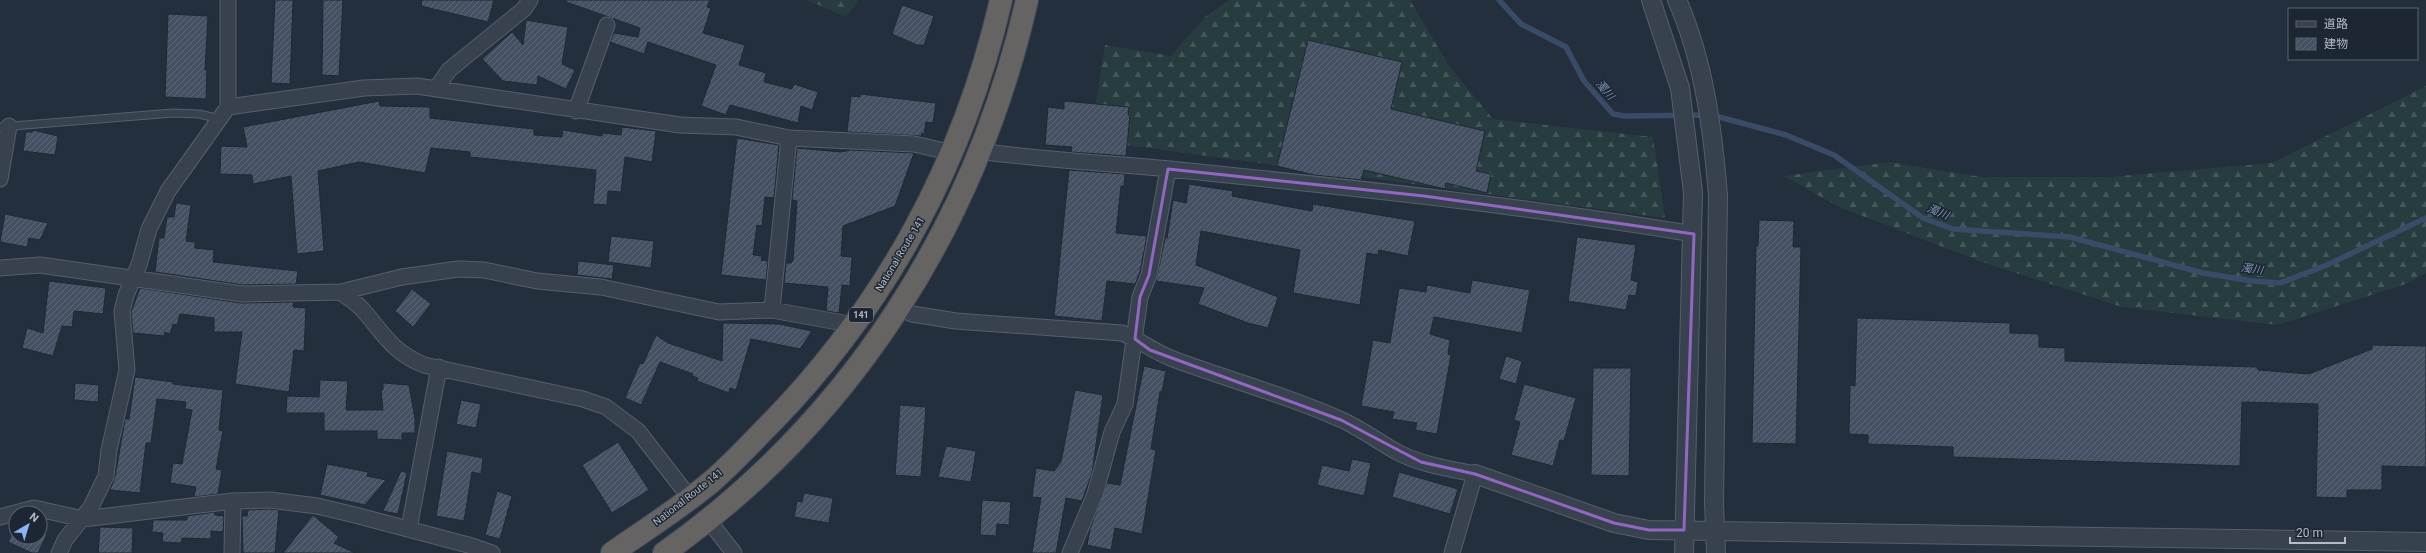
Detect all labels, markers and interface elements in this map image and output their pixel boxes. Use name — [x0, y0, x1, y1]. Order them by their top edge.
legend — [2288, 8, 2418, 60]
text: 道路 — [2324, 17, 2348, 31]
text: 建物 — [2324, 37, 2348, 51]
water label: 濁川 — [1593, 77, 1618, 103]
water label: 濁川 — [1925, 202, 1952, 223]
street label: National Route 141 — [873, 215, 927, 293]
water label: 濁川 — [2240, 261, 2265, 277]
road number: 141 — [849, 308, 873, 322]
street label: National Route 141 — [651, 466, 725, 528]
north arrow — [8, 505, 48, 545]
text: N — [27, 510, 41, 525]
scale bar — [2290, 519, 2345, 545]
text: 20 m — [2296, 526, 2323, 540]

